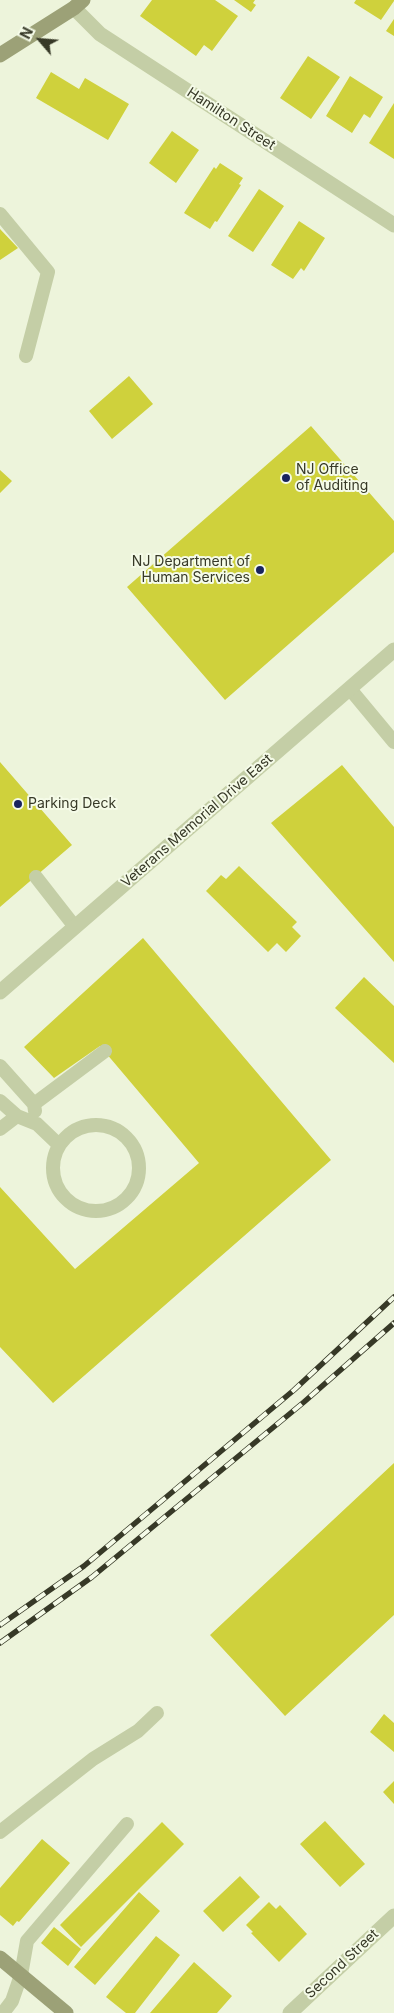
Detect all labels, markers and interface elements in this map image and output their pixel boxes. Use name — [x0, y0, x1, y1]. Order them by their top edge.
north arrow — [15, 15, 65, 65]
text: N — [16, 24, 36, 42]
street label: Hamilton Street — [184, 84, 278, 154]
place label: NJ Office of Auditing — [296, 462, 368, 494]
marker: NJ Office of Auditing — [280, 472, 292, 484]
place label: NJ Department of Human Services — [132, 554, 250, 586]
marker: NJ Department of Human Services — [254, 564, 266, 576]
street label: Veterans Memorial Drive East — [118, 751, 276, 891]
place label: Parking Deck — [28, 796, 116, 812]
marker: Parking Deck — [12, 798, 24, 810]
street label: Second Street — [302, 1926, 382, 2002]

